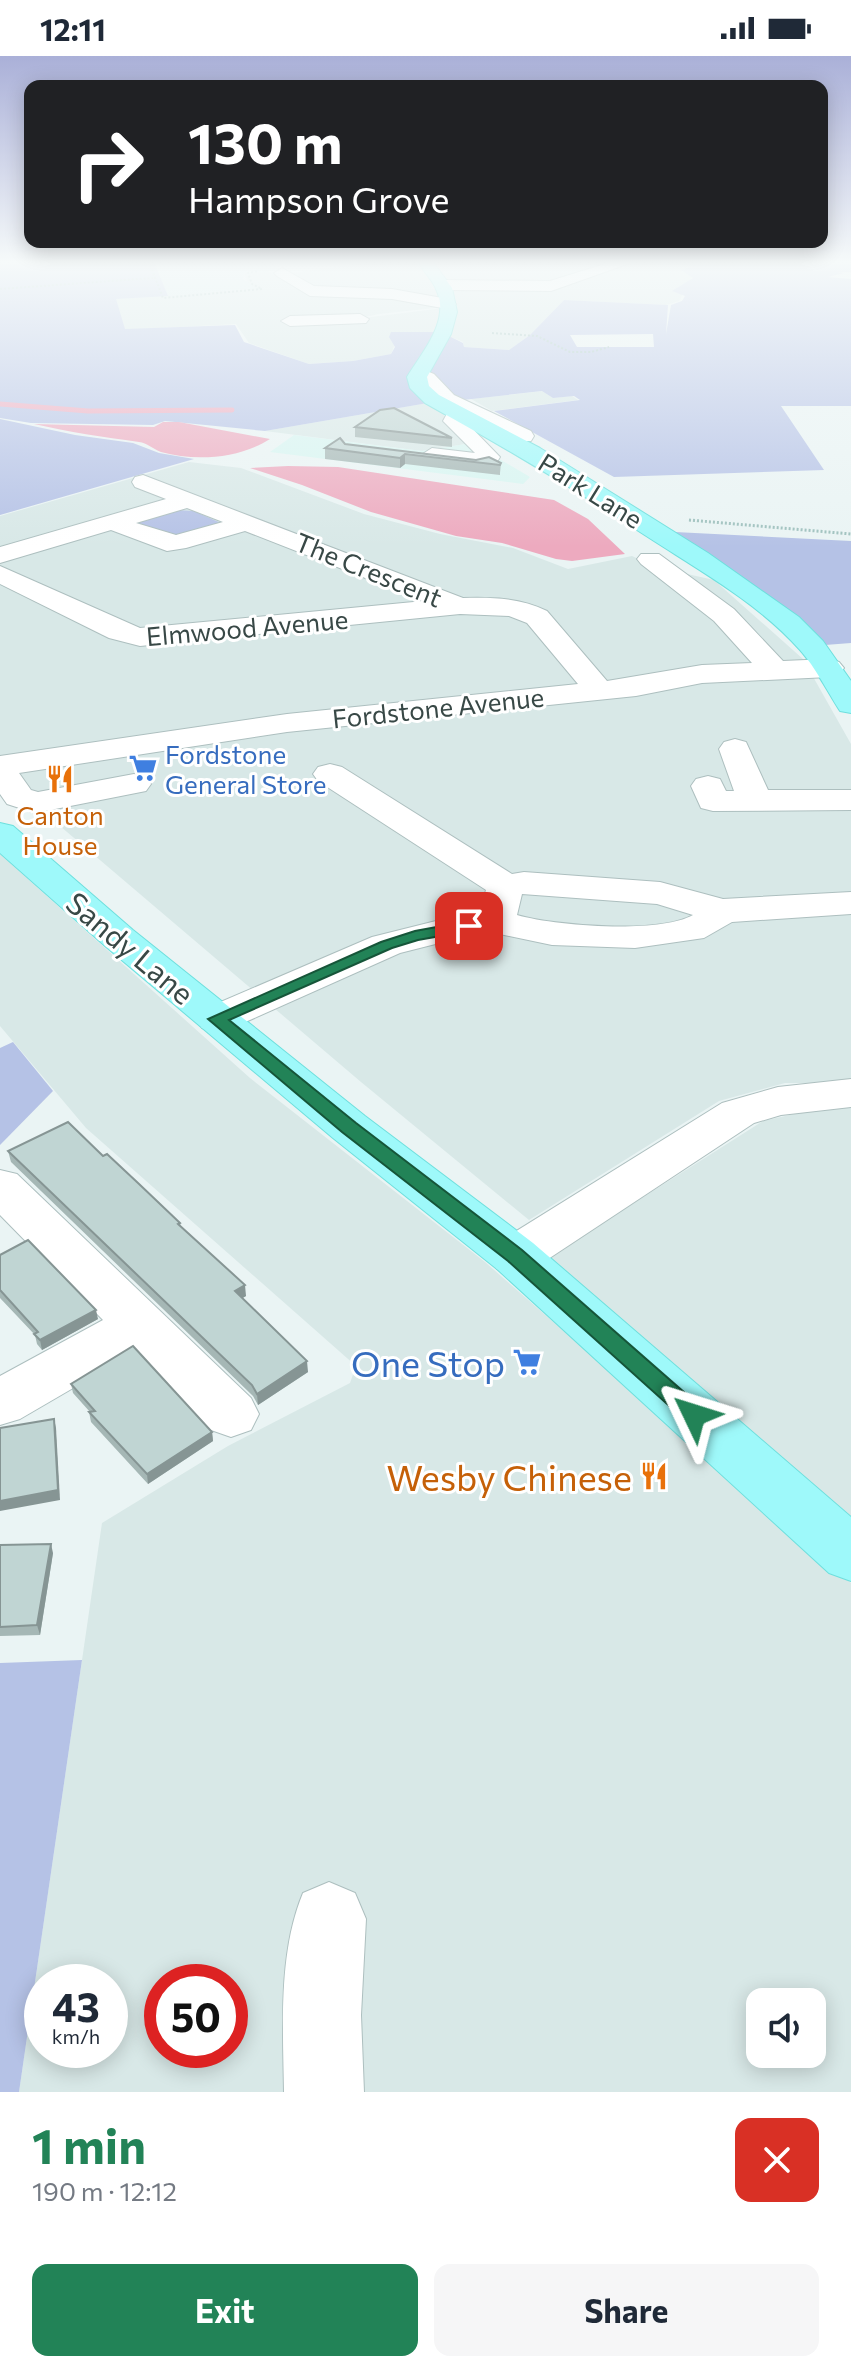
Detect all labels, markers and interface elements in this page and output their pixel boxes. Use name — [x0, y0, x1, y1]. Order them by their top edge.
text: 12:11 — [40, 10, 106, 47]
text: 130 m — [188, 107, 343, 176]
icon: right — [56, 112, 160, 216]
text: Hampson Grove — [188, 176, 449, 220]
street label: Park Lane — [533, 446, 649, 534]
street label: The Crescent — [291, 525, 447, 613]
street label: Elmwood Avenue — [145, 603, 349, 651]
street label: Fordstone Avenue — [331, 680, 545, 734]
place label: Fordstone General Store — [165, 738, 326, 799]
supermarket icon: Fordstone General Store — [128, 753, 158, 783]
restaurant icon: Canton House — [45, 764, 75, 794]
place label: Canton House — [16, 799, 104, 860]
street label: Sandy Lane — [60, 883, 202, 1011]
pin — [435, 892, 503, 960]
icon: arrive — [447, 904, 491, 948]
place label: One Stop — [351, 1340, 505, 1384]
supermarket icon: One Stop — [512, 1347, 542, 1377]
position arrow — [652, 1373, 736, 1457]
place label: Wesby Chinese — [387, 1454, 632, 1498]
restaurant icon: Wesby Chinese — [639, 1461, 669, 1491]
speed limit sign: 50 — [144, 1964, 248, 2068]
text: 43 — [52, 1981, 100, 2030]
map controls — [746, 1988, 826, 2068]
button: sound — [746, 1988, 826, 2068]
text: km/h — [52, 2024, 100, 2048]
text: 1 min — [32, 2115, 146, 2174]
button: close — [735, 2118, 819, 2202]
text: 190 m · 12:12 — [32, 2175, 177, 2206]
button: Exit — [32, 2264, 418, 2356]
button: Share — [434, 2264, 819, 2356]

